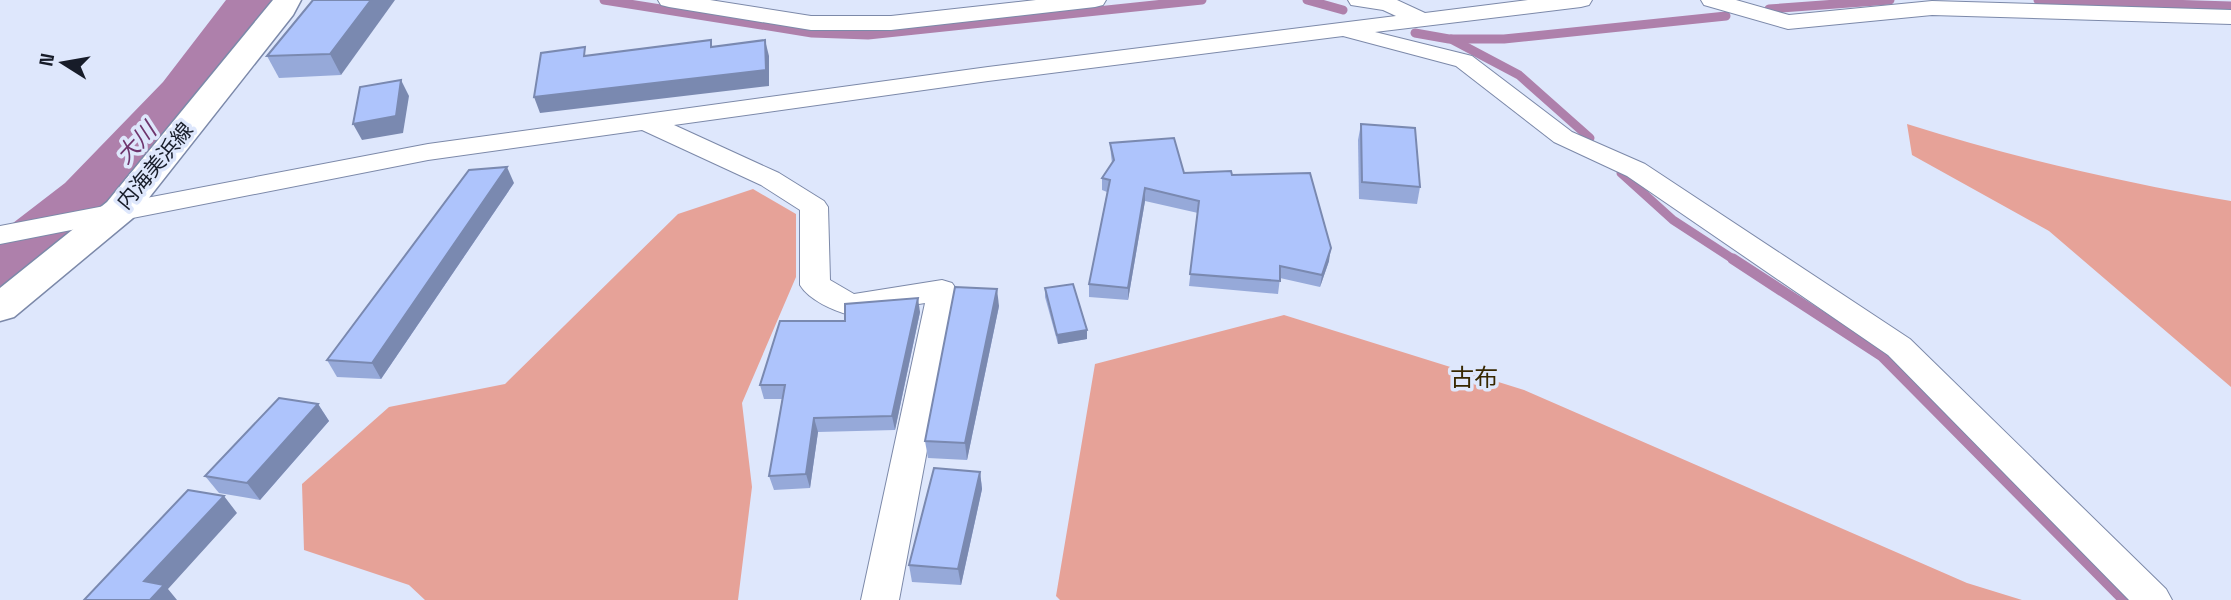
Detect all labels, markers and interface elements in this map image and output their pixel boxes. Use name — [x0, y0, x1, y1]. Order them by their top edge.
north arrow — [28, 28, 98, 98]
text: N — [33, 51, 60, 68]
water label: 大川 — [109, 114, 165, 170]
street label: 内海美浜線 — [111, 117, 199, 215]
district label: 古布 — [1450, 362, 1498, 393]

